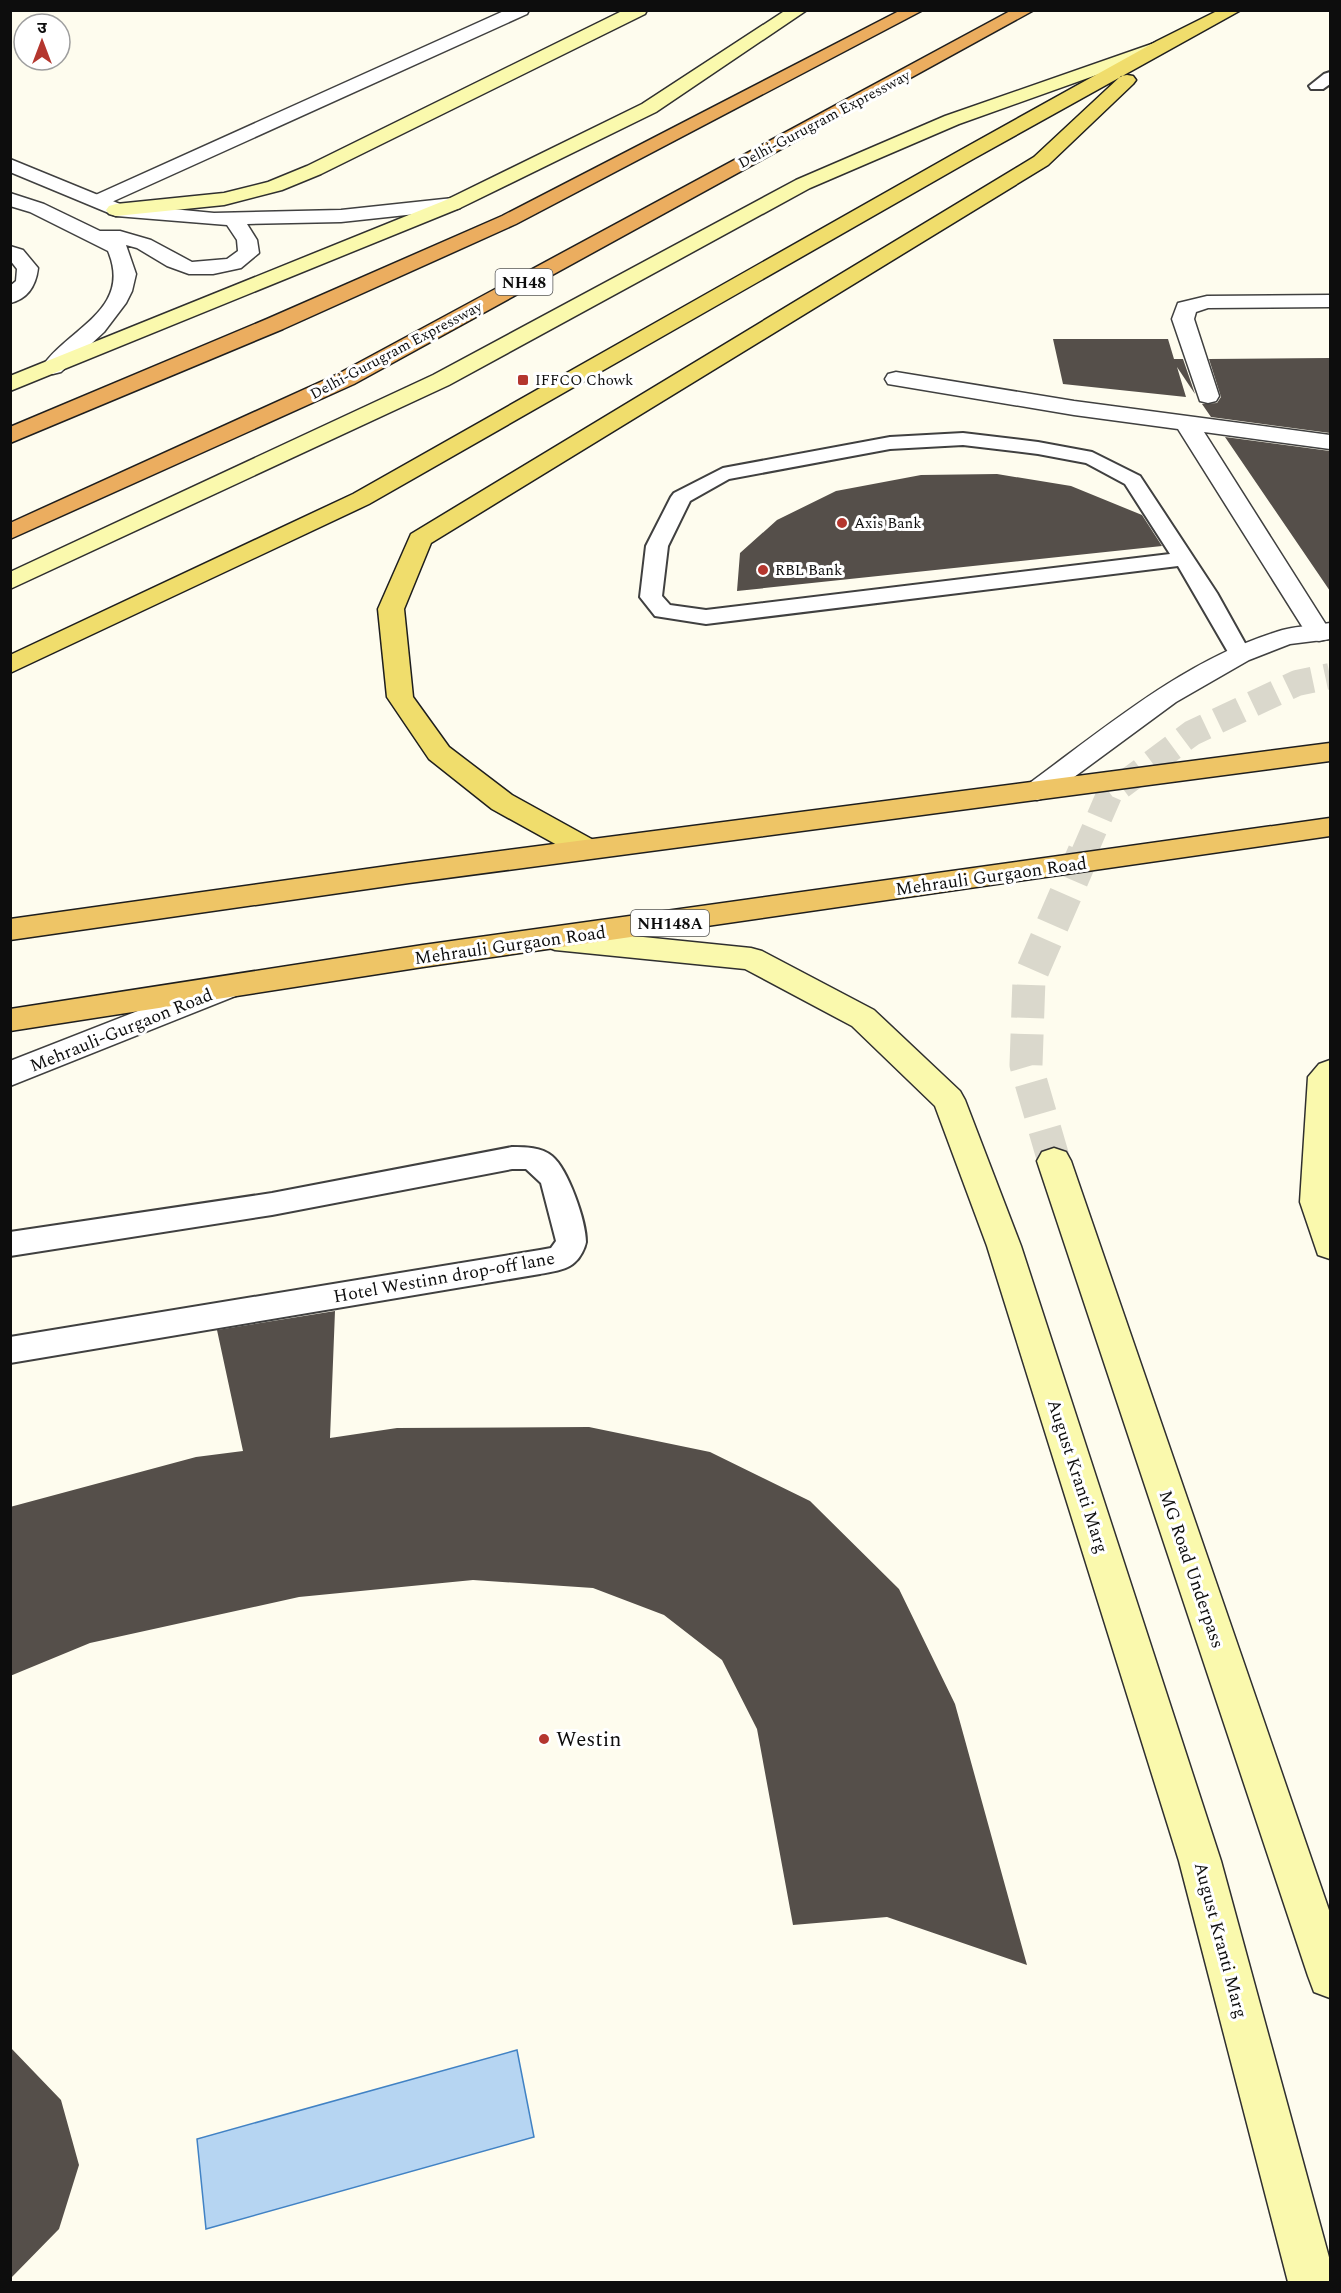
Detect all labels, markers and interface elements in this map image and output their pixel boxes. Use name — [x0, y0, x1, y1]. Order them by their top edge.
north arrow — [12, 12, 72, 72]
text: उ — [37, 16, 47, 40]
street label: Delhi-Gurugram Expressway — [734, 64, 915, 175]
road number: NH48 — [496, 269, 552, 295]
street label: Delhi-Gurugram Expressway — [306, 295, 487, 406]
place label: IFFCO Chowk — [535, 369, 633, 392]
marker: IFFCO Chowk — [516, 373, 530, 387]
place label: Axis Bank — [854, 512, 922, 535]
marker: Axis Bank — [835, 516, 849, 530]
place label: RBL Bank — [775, 559, 842, 582]
marker: RBL Bank — [756, 563, 770, 577]
street label: Mehrauli Gurgaon Road — [894, 850, 1088, 903]
road number: NH148A — [631, 910, 709, 936]
street label: Mehrauli Gurgaon Road — [413, 919, 607, 972]
street label: Mehrauli-Gurgaon Road — [26, 981, 217, 1080]
street label: Hotel Westinn drop-off lane — [331, 1245, 557, 1310]
street label: August Kranti Marg — [1040, 1396, 1115, 1557]
street label: MG Road Underpass — [1152, 1486, 1231, 1652]
place label: Westin — [556, 1724, 621, 1756]
marker: Westin — [537, 1732, 551, 1746]
street label: August Kranti Marg — [1187, 1859, 1254, 2021]

